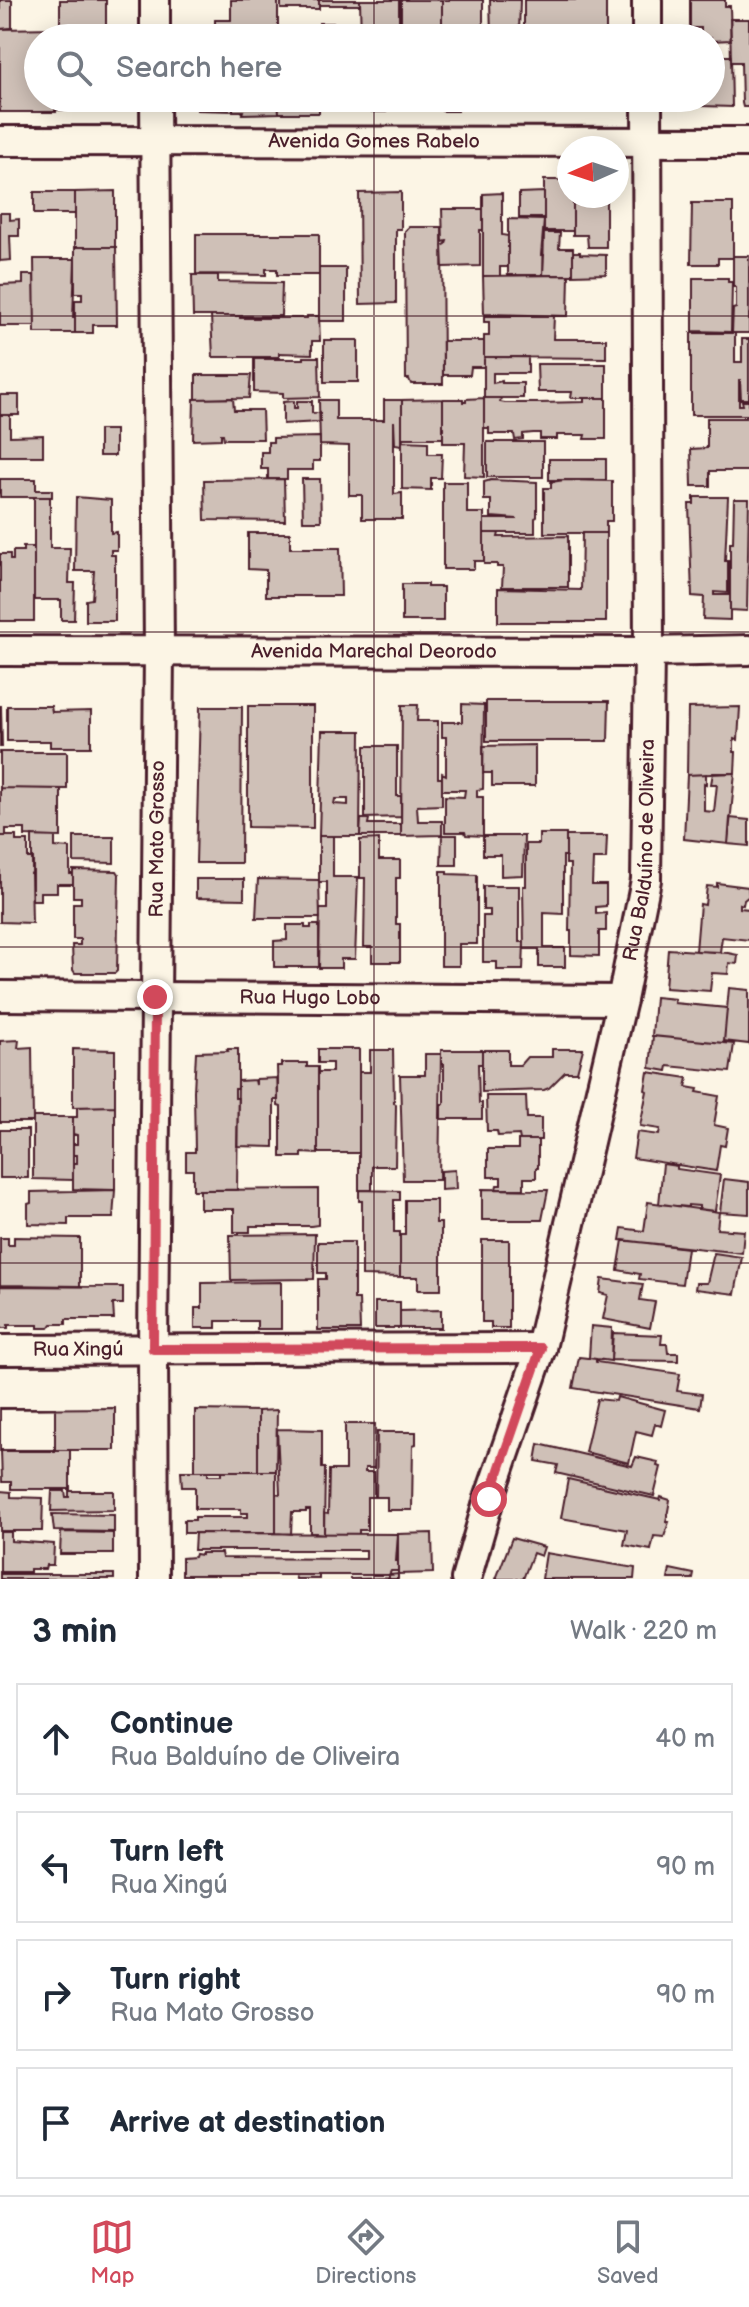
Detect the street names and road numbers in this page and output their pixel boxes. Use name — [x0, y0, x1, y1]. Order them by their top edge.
street label: Avenida Gomes Rabelo — [268, 129, 480, 154]
street label: Avenida Marechal Deorodo — [251, 639, 497, 664]
street label: Rua Balduíno de Oliveira — [618, 739, 660, 963]
street label: Rua Mato Grosso — [145, 760, 170, 918]
street label: Rua Hugo Lobo — [239, 986, 381, 1010]
street label: Rua Xingú — [33, 1338, 123, 1362]

